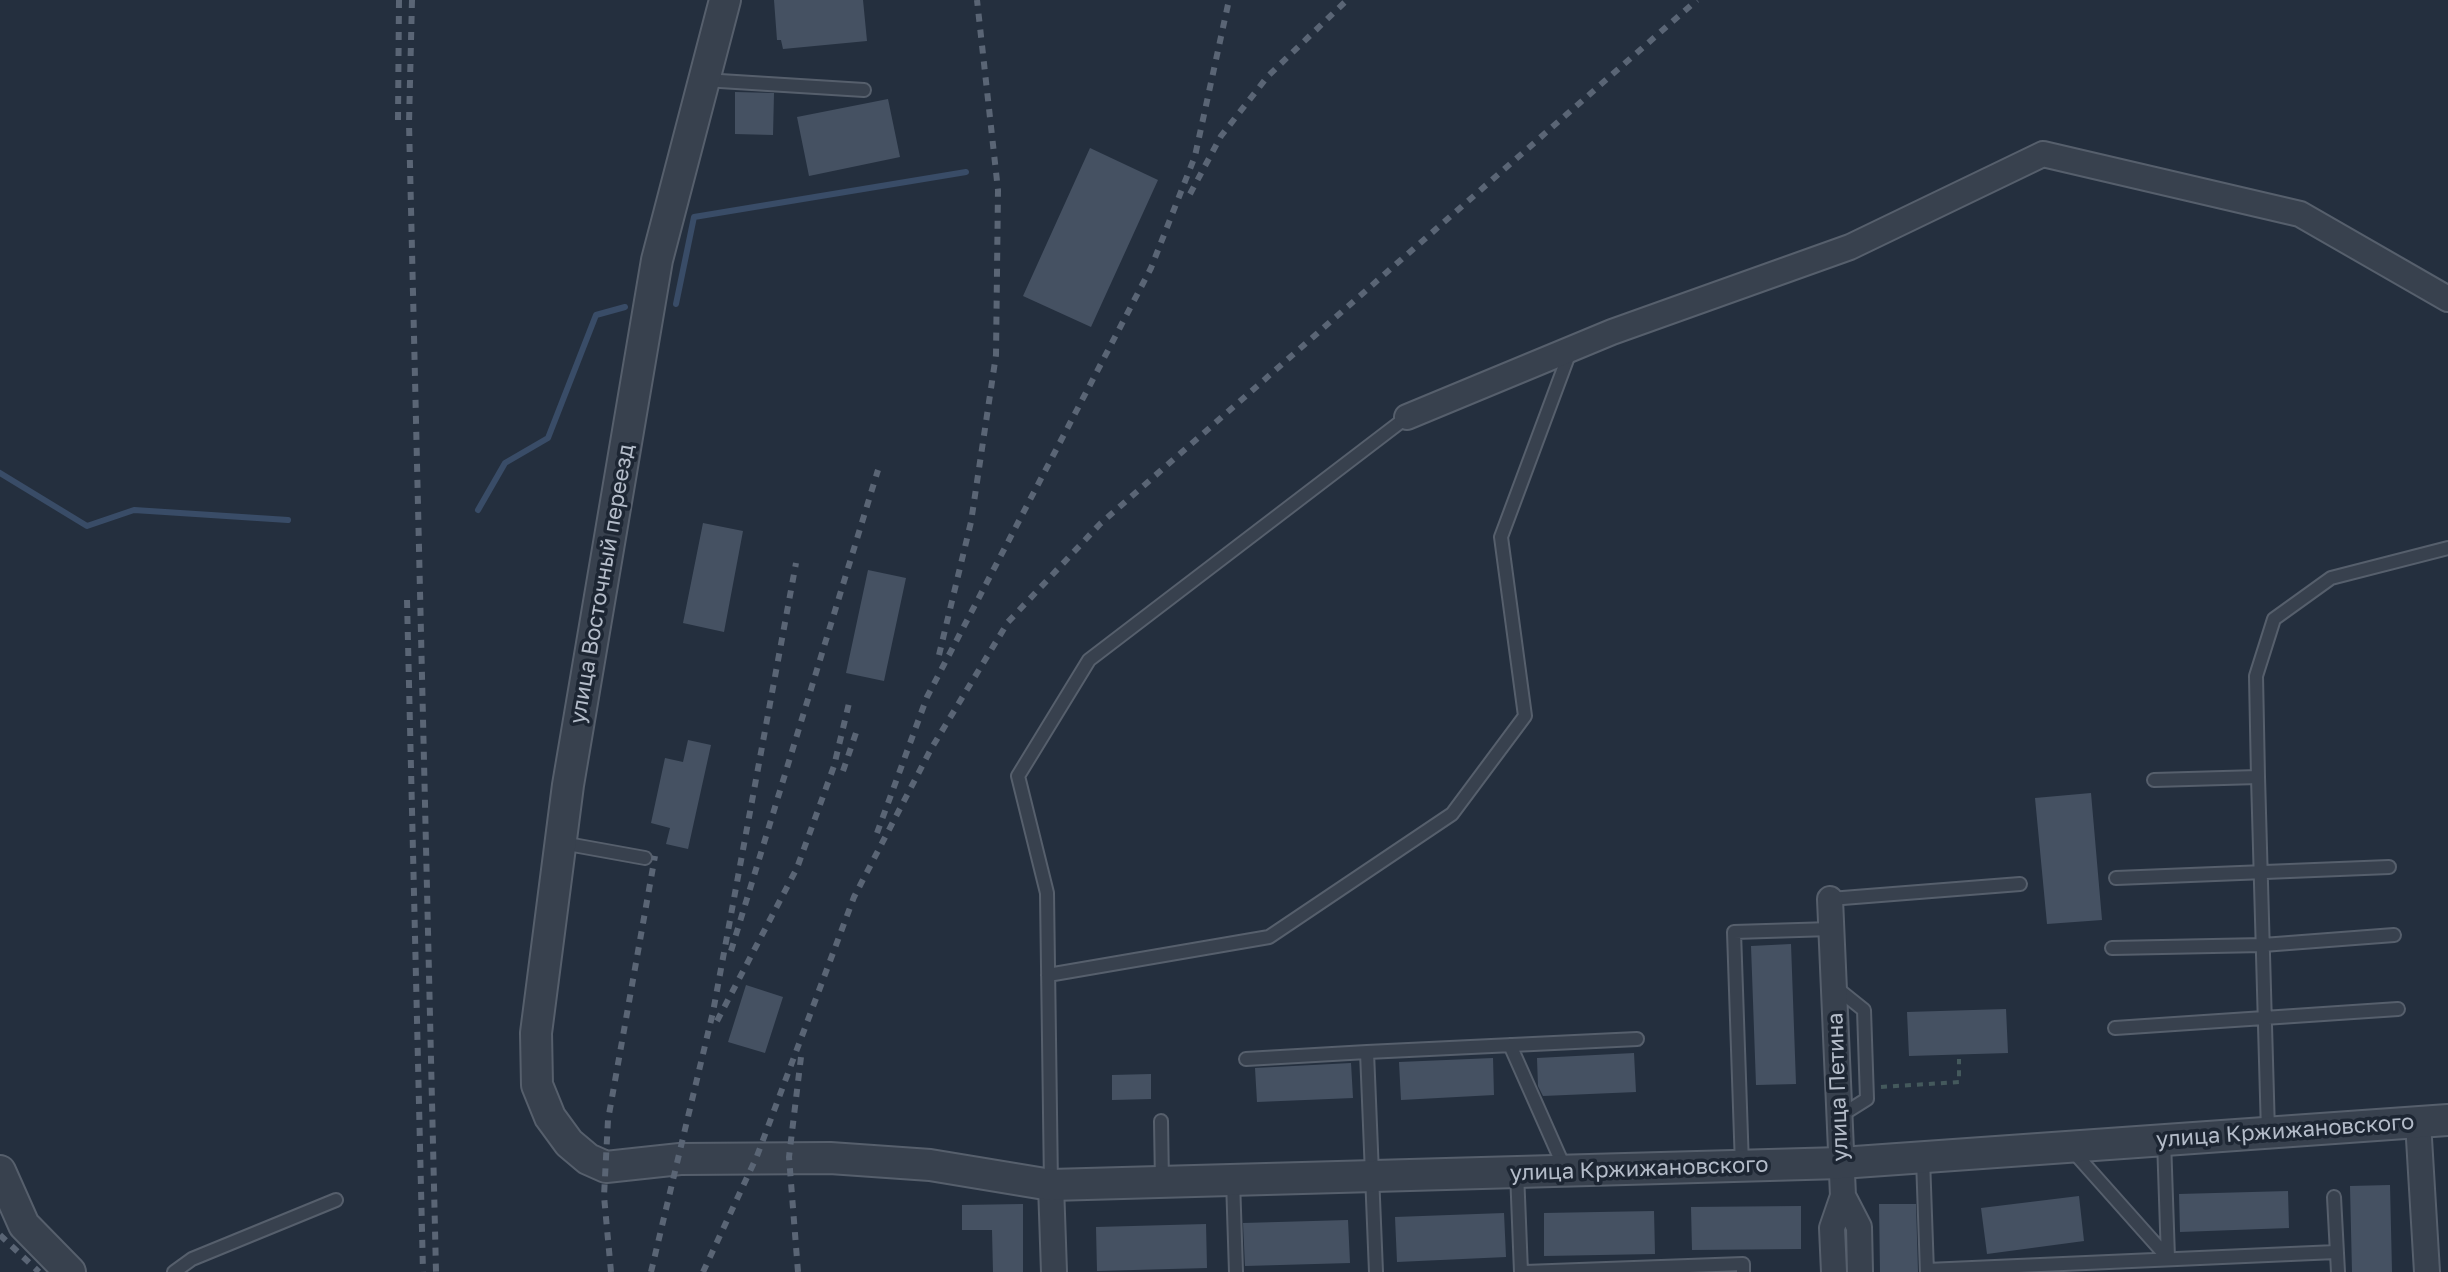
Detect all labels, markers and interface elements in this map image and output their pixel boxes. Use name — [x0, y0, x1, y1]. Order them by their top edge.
street label: улица Восточный переезд — [564, 442, 640, 726]
street label: улица Петина — [1822, 1012, 1854, 1162]
street label: улица Кржижановского — [2155, 1109, 2415, 1153]
street label: улица Кржижановского — [1509, 1151, 1769, 1187]

